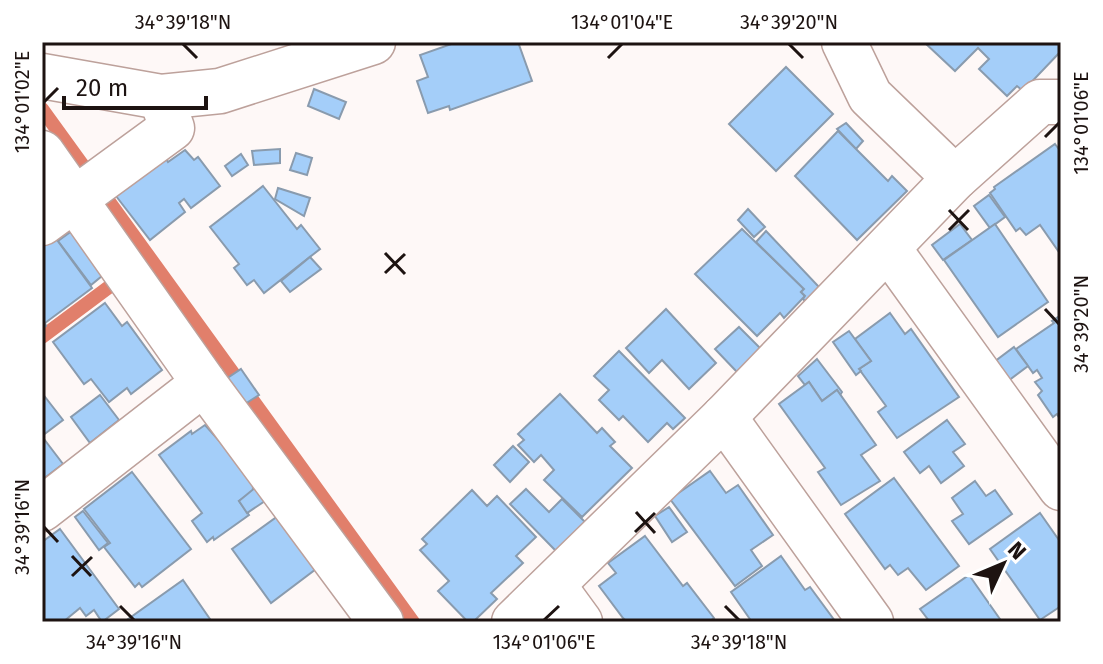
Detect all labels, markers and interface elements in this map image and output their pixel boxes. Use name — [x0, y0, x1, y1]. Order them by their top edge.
text: 34°39'18"N — [135, 10, 231, 34]
text: 134°01'04"E — [571, 10, 673, 34]
text: 34°39'20"N — [740, 10, 838, 34]
text: 134°01'02"E — [10, 51, 34, 153]
scale bar — [64, 60, 206, 110]
text: 134°01'06"E — [1069, 71, 1093, 175]
text: 20 m — [76, 74, 128, 102]
text: 34°39'20"N — [1069, 275, 1093, 373]
text: 34°39'16"N — [10, 479, 34, 575]
north arrow — [963, 524, 1043, 604]
text: N — [1002, 536, 1032, 565]
text: 34°39'16"N — [86, 630, 182, 654]
text: 134°01'06"E — [492, 630, 596, 654]
text: 34°39'18"N — [691, 630, 787, 654]

